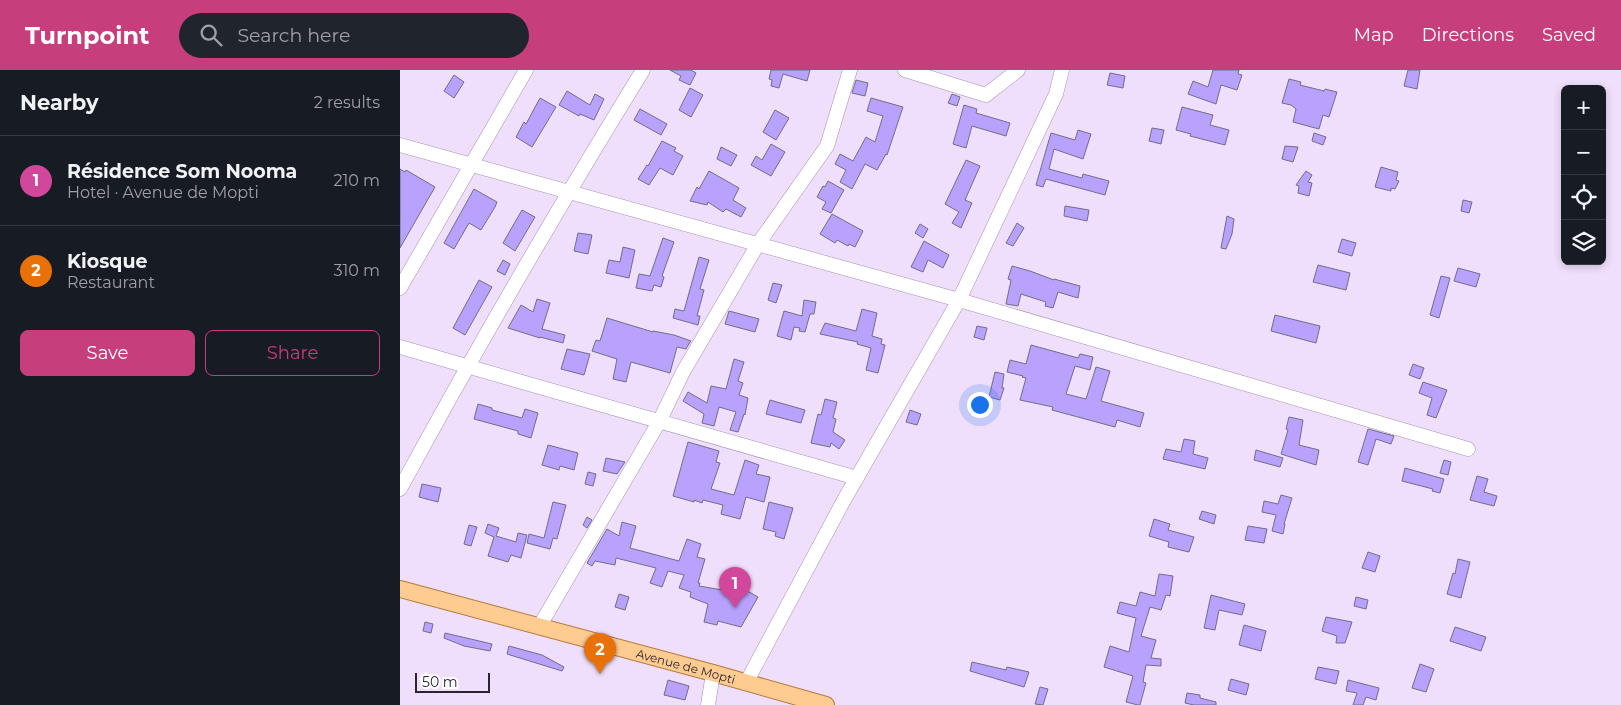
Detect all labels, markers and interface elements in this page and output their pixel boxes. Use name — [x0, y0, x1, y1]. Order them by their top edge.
search box — [179, 13, 529, 58]
text: Turnpoint — [25, 21, 149, 50]
icon: search — [197, 21, 225, 49]
text: Search here — [237, 24, 350, 47]
text: Map — [1354, 24, 1394, 46]
text: Directions — [1422, 24, 1514, 46]
text: Saved — [1542, 24, 1596, 46]
map controls — [1561, 85, 1606, 265]
button: + — [1561, 85, 1606, 130]
text: Nearby — [20, 90, 99, 115]
text: 2 results — [314, 93, 380, 112]
button: − — [1561, 130, 1606, 175]
text: Résidence Som Nooma — [67, 160, 297, 183]
text: 1 — [33, 171, 39, 190]
text: 210 m — [333, 171, 380, 190]
button: locate — [1561, 175, 1606, 220]
text: Hotel · Avenue de Mopti — [67, 183, 259, 202]
button: layers — [1561, 220, 1606, 265]
text: Kiosque — [67, 250, 147, 273]
text: 2 — [31, 261, 41, 280]
text: 310 m — [333, 261, 380, 280]
text: Restaurant — [67, 273, 155, 292]
button: Save — [20, 330, 195, 376]
button: Share — [205, 330, 380, 376]
your location — [967, 392, 993, 418]
pin: 1 — [719, 567, 751, 608]
pin: 2 — [584, 633, 616, 674]
street label: Avenue de Mopti — [635, 645, 737, 687]
scale bar — [415, 670, 490, 693]
text: 50 m — [422, 673, 458, 691]

